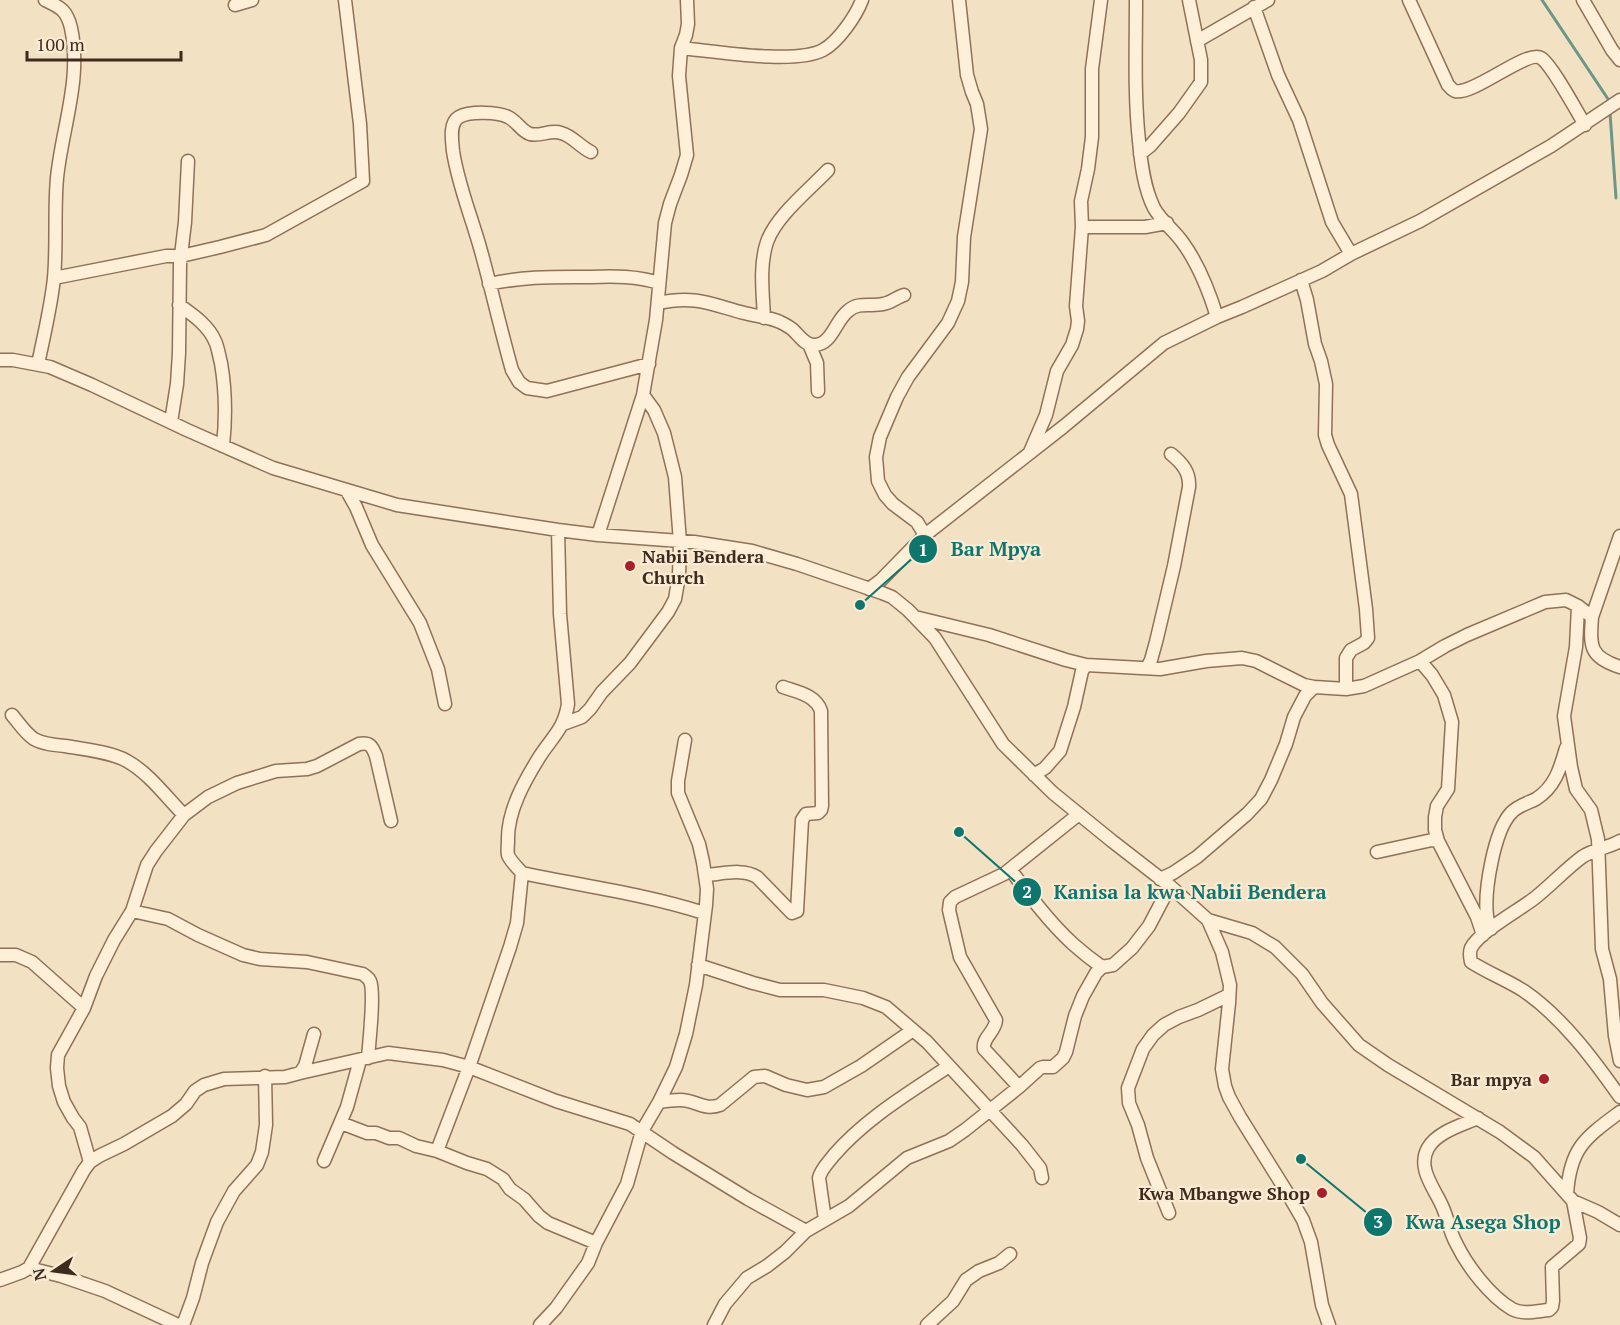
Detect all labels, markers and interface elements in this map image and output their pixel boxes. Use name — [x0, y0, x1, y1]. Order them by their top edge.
scale bar — [27, 24, 182, 62]
text: 100 m — [36, 32, 85, 56]
callout: Bar Mpya — [908, 530, 1053, 568]
text: Bar Mpya — [951, 535, 1041, 562]
text: 1 — [918, 537, 928, 561]
place label: Nabii Bendera Church — [642, 544, 764, 589]
marker: Nabii Bendera Church — [623, 559, 637, 573]
callout: Kanisa la kwa Nabii Bendera — [1012, 873, 1339, 911]
text: Kanisa la kwa Nabii Bendera — [1053, 878, 1327, 905]
text: 2 — [1022, 879, 1032, 903]
place label: Bar mpya — [1451, 1067, 1532, 1091]
marker: Bar mpya — [1537, 1072, 1551, 1086]
place label: Kwa Mbangwe Shop — [1139, 1181, 1310, 1205]
marker: Kwa Mbangwe Shop — [1315, 1186, 1329, 1200]
callout: Kwa Asega Shop — [1363, 1203, 1572, 1241]
text: Kwa Asega Shop — [1405, 1208, 1561, 1235]
text: 3 — [1373, 1209, 1383, 1233]
north arrow — [24, 1241, 84, 1301]
text: N — [27, 1266, 51, 1283]

